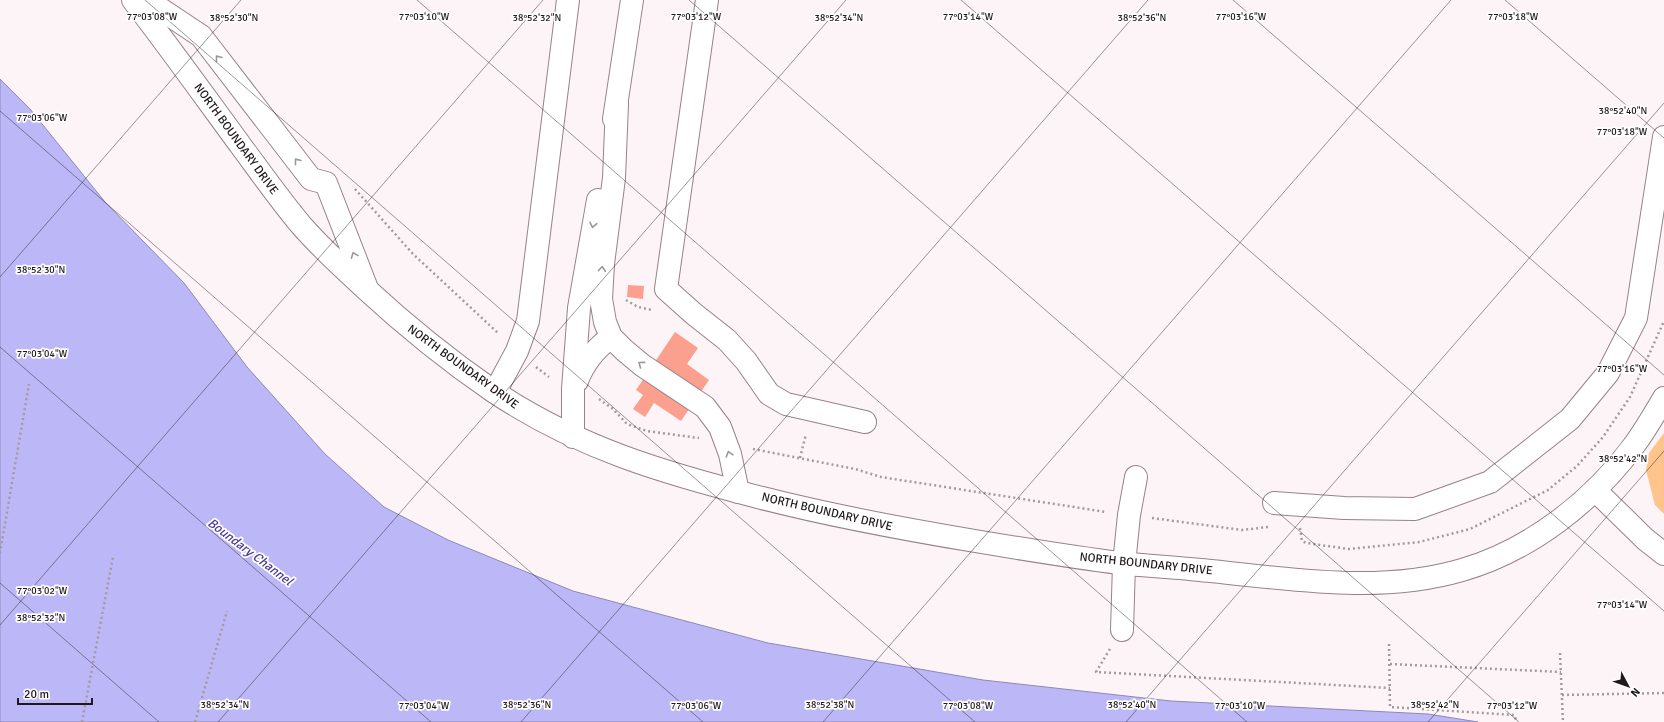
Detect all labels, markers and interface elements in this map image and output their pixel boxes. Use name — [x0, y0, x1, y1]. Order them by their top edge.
text: 77°03'08"W — [127, 11, 178, 23]
text: 77°03'10"W — [399, 11, 450, 23]
text: 77°03'12"W — [671, 11, 722, 23]
text: 77°03'14"W — [943, 11, 994, 23]
text: 77°03'16"W — [1216, 11, 1267, 23]
text: 77°03'18"W — [1488, 11, 1539, 23]
text: 38°52'30"N — [210, 12, 258, 24]
text: 38°52'32"N — [513, 12, 561, 24]
text: 38°52'34"N — [815, 12, 863, 24]
text: 38°52'36"N — [1118, 12, 1166, 24]
one-way arrow — [215, 55, 222, 62]
street label: NORTH BOUNDARY DRIVE — [191, 80, 281, 198]
text: 38°52'40"N — [1599, 105, 1647, 117]
text: 77°03'06"W — [17, 112, 68, 124]
text: 77°03'18"W — [1597, 126, 1648, 138]
one-way arrow — [295, 158, 302, 165]
one-way arrow — [589, 222, 597, 228]
one-way arrow — [350, 251, 358, 258]
text: 38°52'30"N — [17, 264, 65, 276]
one-way arrow — [598, 266, 607, 272]
street label: NORTH BOUNDARY DRIVE — [404, 322, 522, 412]
text: 77°03'04"W — [17, 348, 68, 360]
one-way arrow — [639, 362, 646, 369]
text: 77°03'16"W — [1597, 363, 1648, 375]
one-way arrow — [725, 451, 734, 458]
text: 38°52'42"N — [1599, 453, 1647, 465]
street label: NORTH BOUNDARY DRIVE — [760, 490, 894, 534]
water label: Boundary Channel — [204, 515, 297, 590]
street label: NORTH BOUNDARY DRIVE — [1079, 550, 1213, 578]
text: 77°03'02"W — [17, 585, 68, 597]
text: 77°03'14"W — [1597, 599, 1648, 611]
text: 38°52'32"N — [17, 612, 65, 624]
north arrow — [1608, 666, 1648, 706]
scale bar — [18, 680, 92, 706]
text: N — [1628, 685, 1643, 699]
text: 20 m — [24, 687, 49, 702]
text: 38°52'34"N — [201, 699, 249, 711]
text: 38°52'36"N — [503, 699, 551, 711]
text: 38°52'38"N — [806, 699, 854, 711]
text: 38°52'40"N — [1108, 699, 1156, 711]
text: 38°52'42"N — [1411, 699, 1459, 711]
text: 77°03'04"W — [399, 700, 450, 712]
text: 77°03'06"W — [671, 700, 722, 712]
text: 77°03'08"W — [943, 700, 994, 712]
text: 77°03'10"W — [1215, 700, 1266, 712]
text: 77°03'12"W — [1487, 700, 1538, 712]

